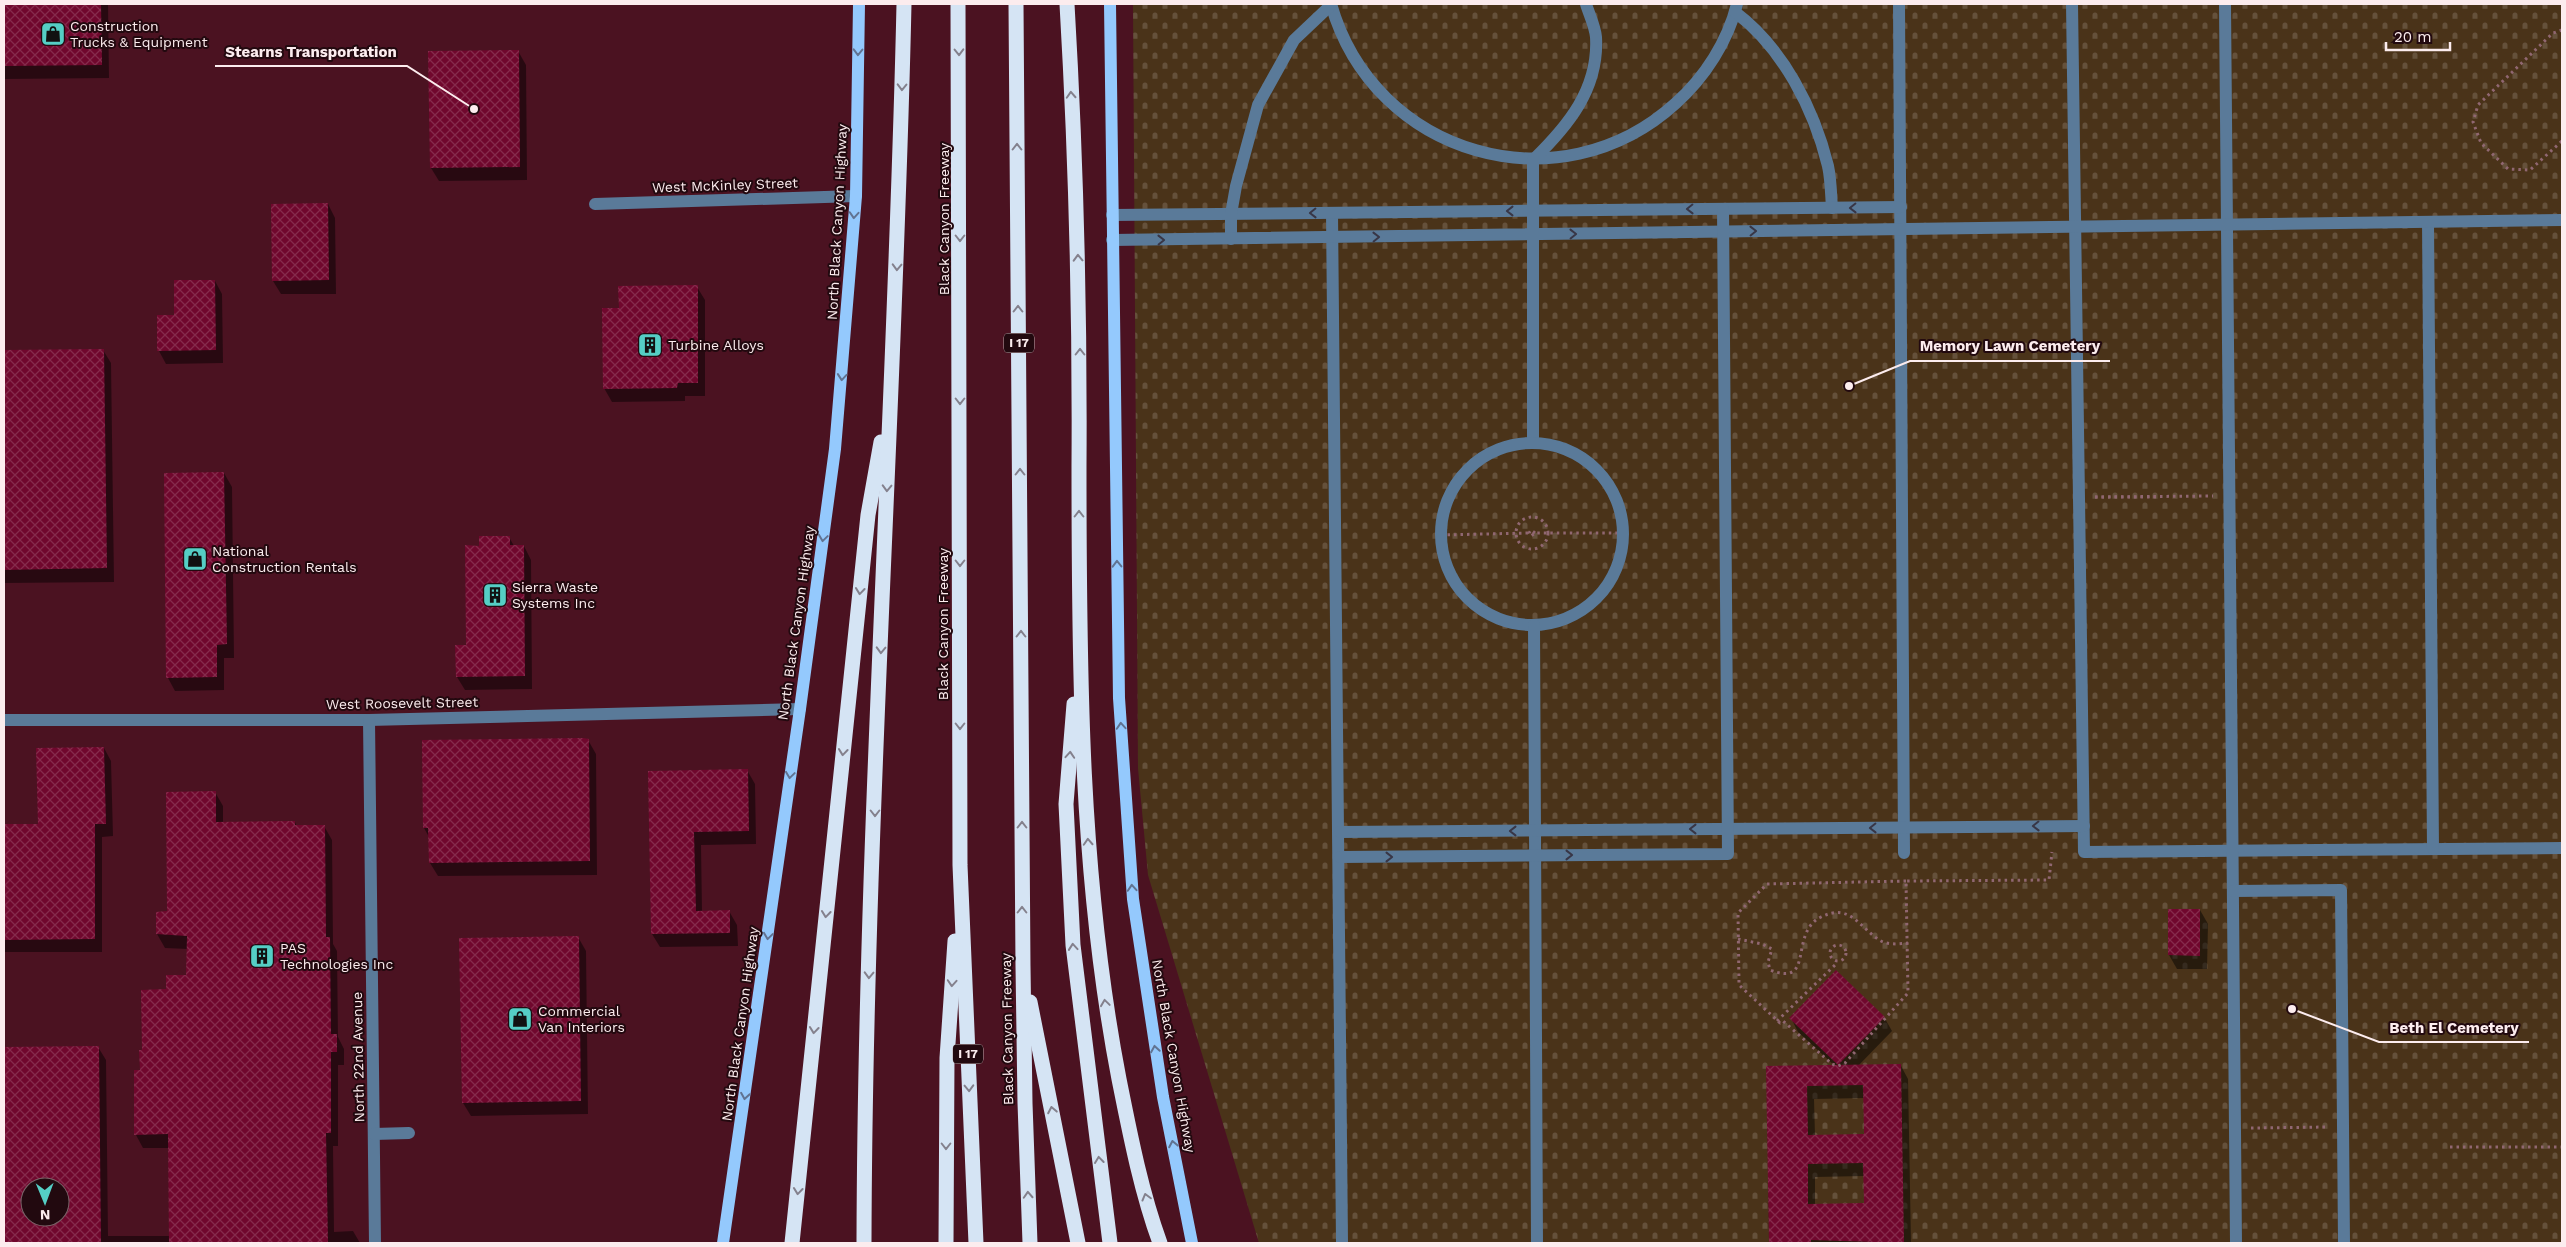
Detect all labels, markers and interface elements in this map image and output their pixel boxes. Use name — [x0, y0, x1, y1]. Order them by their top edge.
place label: Construction Trucks & Equipment — [70, 18, 208, 50]
scale bar — [2386, 20, 2450, 52]
shop icon: Construction Trucks & Equipment — [40, 21, 66, 47]
text: 20 m — [2394, 28, 2432, 46]
callout: Stearns Transportation — [215, 36, 407, 66]
text: Stearns Transportation — [225, 43, 397, 61]
one-way arrow — [853, 49, 863, 57]
one-way arrow — [954, 49, 964, 57]
one-way arrow — [897, 84, 907, 92]
one-way arrow — [1066, 91, 1077, 99]
street label: North Black Canyon Highway — [824, 123, 850, 320]
street label: Black Canyon Freeway — [936, 142, 952, 295]
one-way arrow — [1012, 143, 1022, 150]
street label: West McKinley Street — [652, 174, 798, 196]
one-way arrow — [1848, 203, 1856, 213]
one-way arrow — [1686, 204, 1694, 215]
one-way arrow — [1506, 206, 1514, 216]
one-way arrow — [1308, 208, 1316, 218]
one-way arrow — [849, 211, 860, 219]
one-way arrow — [1749, 226, 1757, 237]
one-way arrow — [1570, 229, 1577, 239]
one-way arrow — [1372, 232, 1380, 242]
one-way arrow — [955, 234, 965, 242]
one-way arrow — [1157, 235, 1165, 245]
one-way arrow — [1073, 253, 1083, 261]
one-way arrow — [892, 264, 902, 272]
one-way arrow — [1013, 305, 1023, 313]
callout: Memory Lawn Cemetery — [1910, 331, 2110, 361]
building icon: Turbine Alloys — [637, 332, 663, 358]
road number: I 17 — [1004, 333, 1034, 352]
place label: Turbine Alloys — [668, 337, 764, 353]
text: Memory Lawn Cemetery — [1920, 337, 2101, 355]
one-way arrow — [1075, 347, 1085, 355]
one-way arrow — [836, 373, 847, 381]
one-way arrow — [955, 397, 965, 405]
one-way arrow — [1015, 468, 1025, 476]
one-way arrow — [881, 484, 892, 492]
one-way arrow — [1074, 510, 1084, 518]
street label: North Black Canyon Highway — [774, 524, 818, 721]
one-way arrow — [818, 535, 829, 543]
place label: National Construction Rentals — [212, 543, 357, 575]
shop icon: National Construction Rentals — [182, 546, 208, 572]
street label: Black Canyon Freeway — [935, 547, 951, 700]
one-way arrow — [955, 560, 965, 567]
one-way arrow — [1112, 560, 1122, 568]
place label: Sierra Waste Systems Inc — [512, 579, 598, 611]
building icon: Sierra Waste Systems Inc — [482, 582, 508, 608]
one-way arrow — [855, 587, 866, 595]
one-way arrow — [1016, 630, 1026, 638]
one-way arrow — [875, 647, 886, 655]
street label: West Roosevelt Street — [326, 694, 478, 712]
one-way arrow — [955, 722, 965, 730]
one-way arrow — [1116, 722, 1127, 730]
one-way arrow — [838, 749, 849, 757]
one-way arrow — [1064, 751, 1075, 759]
one-way arrow — [786, 770, 796, 779]
one-way arrow — [870, 810, 880, 817]
one-way arrow — [1017, 820, 1027, 828]
one-way arrow — [2031, 821, 2039, 831]
one-way arrow — [1869, 823, 1876, 833]
one-way arrow — [1689, 824, 1696, 834]
one-way arrow — [1509, 826, 1516, 836]
one-way arrow — [1082, 838, 1093, 846]
one-way arrow — [1566, 850, 1573, 860]
one-way arrow — [1385, 851, 1393, 862]
one-way arrow — [1126, 884, 1137, 892]
one-way arrow — [1017, 905, 1027, 913]
one-way arrow — [821, 910, 832, 918]
street label: North Black Canyon Highway — [718, 925, 762, 1122]
one-way arrow — [763, 932, 774, 940]
place label: PAS Technologies Inc — [280, 940, 393, 972]
one-way arrow — [1068, 942, 1079, 950]
building icon: PAS Technologies Inc — [249, 943, 275, 969]
street label: Black Canyon Freeway — [998, 952, 1016, 1105]
street label: North Black Canyon Highway — [1149, 958, 1199, 1155]
one-way arrow — [863, 971, 874, 979]
one-way arrow — [947, 980, 958, 988]
street label: North 22nd Avenue — [349, 992, 367, 1122]
one-way arrow — [1100, 999, 1111, 1007]
place label: Commercial Van Interiors — [538, 1003, 625, 1035]
shop icon: Commercial Van Interiors — [507, 1006, 533, 1032]
callout: Beth El Cemetery — [2379, 1012, 2529, 1042]
text: Beth El Cemetery — [2389, 1019, 2519, 1037]
one-way arrow — [809, 1026, 820, 1034]
road number: I 17 — [953, 1044, 983, 1064]
one-way arrow — [1151, 1045, 1161, 1054]
one-way arrow — [964, 1085, 975, 1093]
one-way arrow — [740, 1093, 751, 1101]
one-way arrow — [1047, 1105, 1057, 1114]
one-way arrow — [1168, 1139, 1178, 1148]
one-way arrow — [941, 1142, 951, 1150]
one-way arrow — [1094, 1156, 1105, 1164]
north arrow — [20, 1177, 70, 1227]
one-way arrow — [792, 1188, 803, 1196]
one-way arrow — [1023, 1190, 1033, 1198]
one-way arrow — [1141, 1192, 1152, 1201]
text: N — [40, 1207, 51, 1223]

